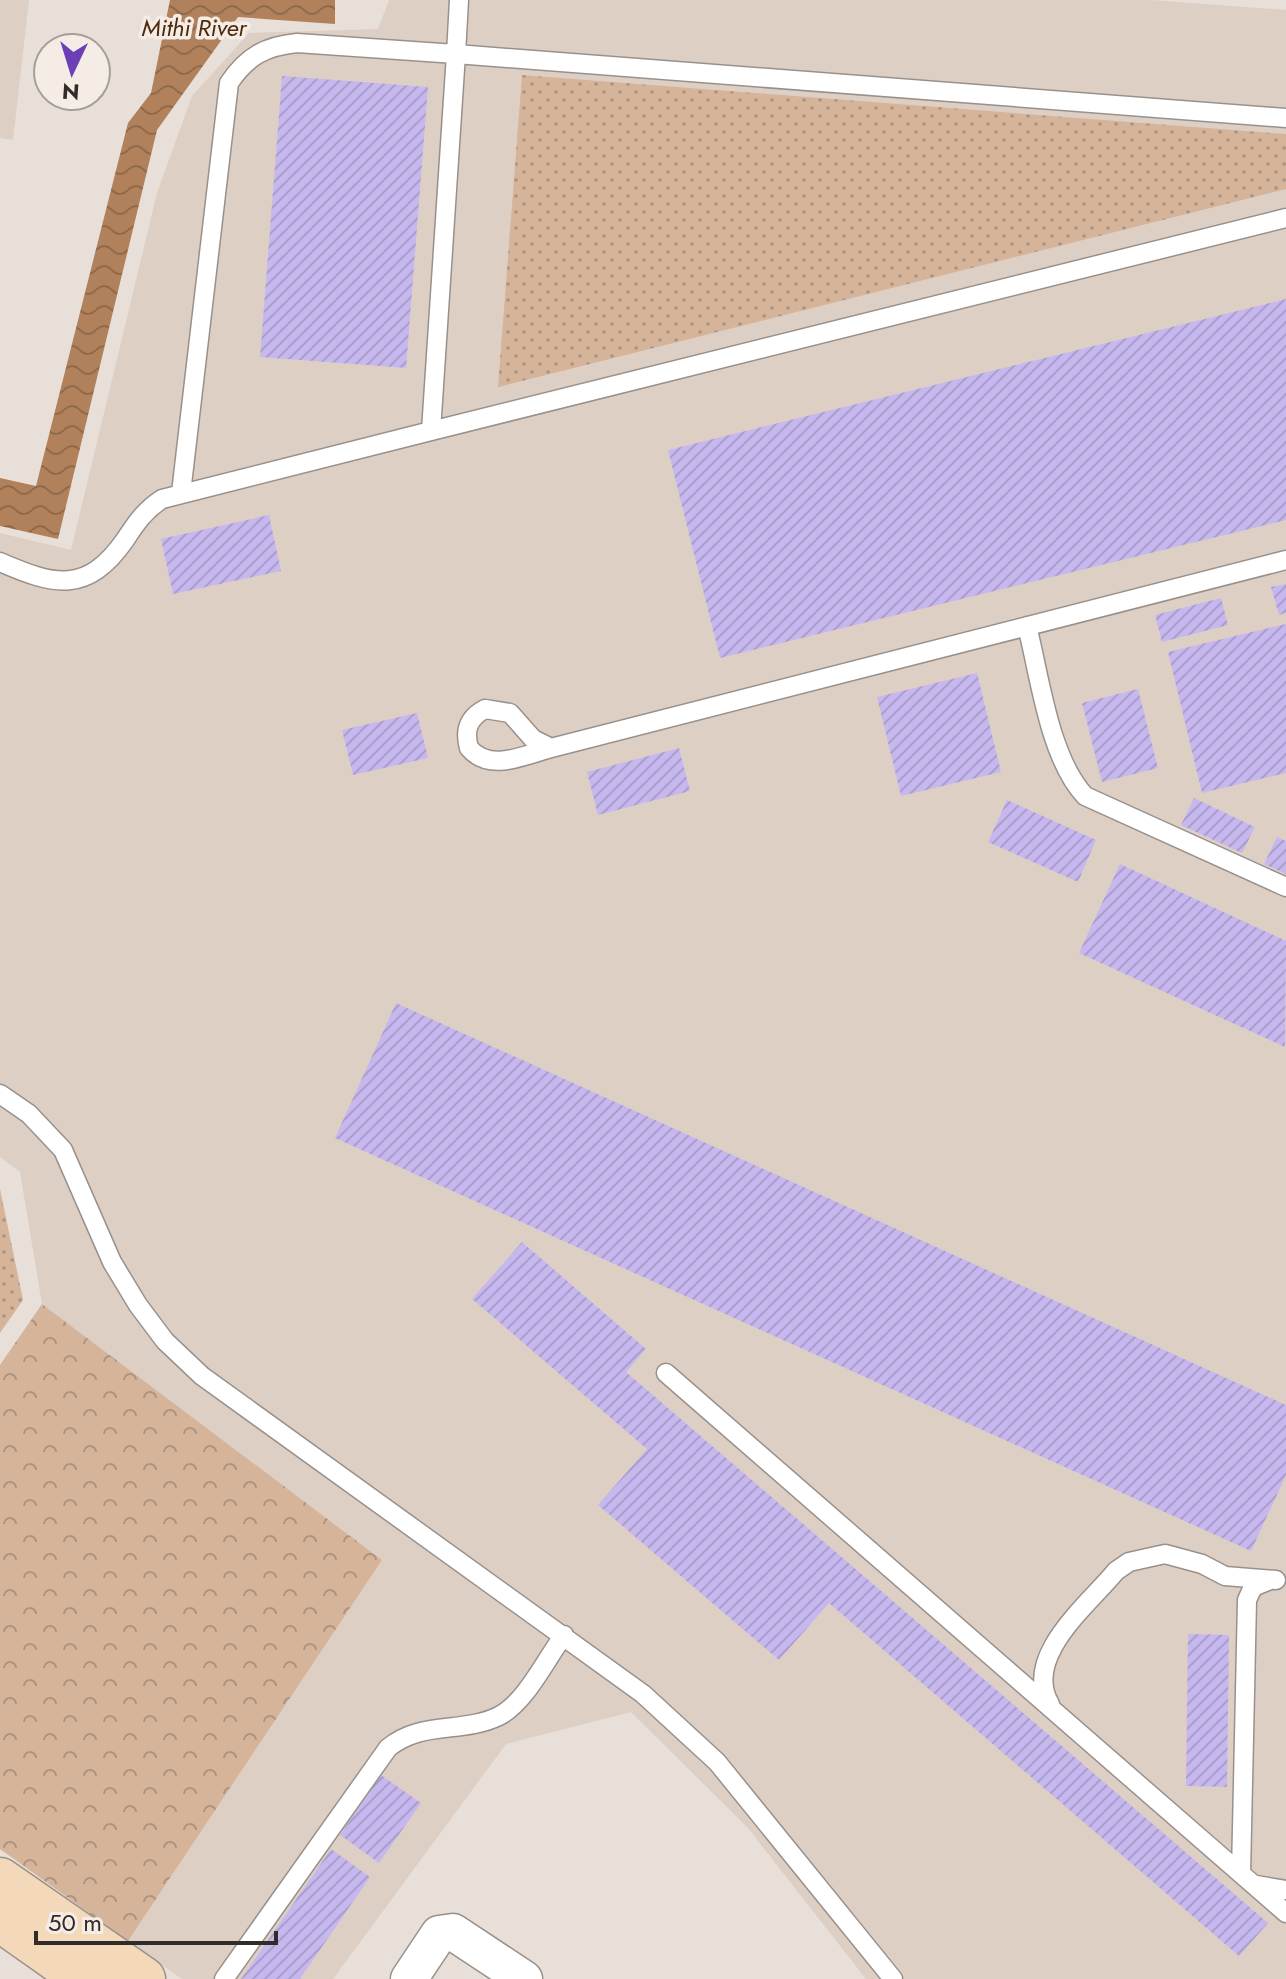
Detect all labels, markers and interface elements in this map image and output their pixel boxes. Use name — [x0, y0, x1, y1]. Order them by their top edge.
water label: Mithi River — [142, 10, 248, 45]
north arrow — [32, 32, 112, 112]
text: N — [61, 75, 80, 109]
scale bar — [36, 1895, 276, 1945]
text: 50 m — [48, 1905, 102, 1940]

